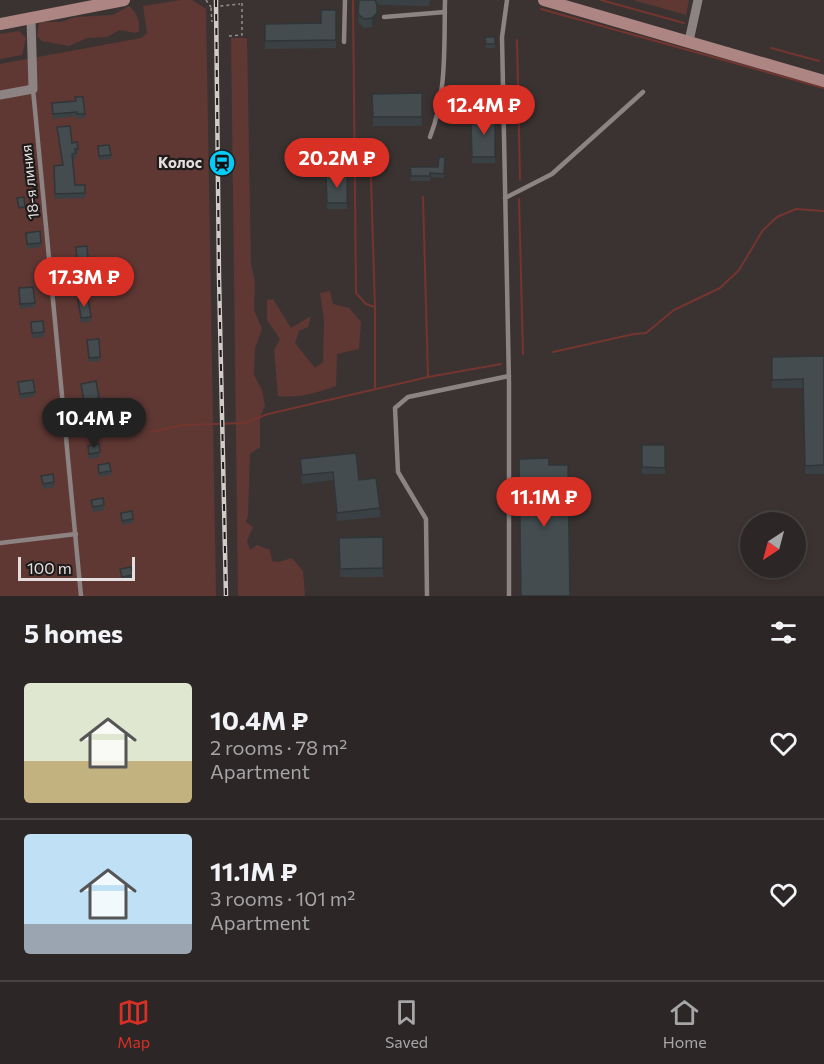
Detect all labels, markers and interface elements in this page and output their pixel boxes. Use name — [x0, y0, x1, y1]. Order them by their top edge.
pin: 12.4M ₽ — [429, 85, 539, 136]
text: 12.4M ₽ — [447, 92, 521, 116]
pin: 20.2M ₽ — [282, 138, 392, 189]
street label: 18-я линия — [16, 144, 42, 220]
text: 20.2M ₽ — [298, 145, 376, 169]
station icon: Колос — [207, 148, 237, 178]
place label: Колос — [158, 153, 202, 171]
pin: 17.3M ₽ — [29, 257, 139, 308]
text: 17.3M ₽ — [48, 264, 120, 288]
pin: 10.4M ₽ — [39, 398, 149, 449]
text: 10.4M ₽ — [56, 405, 132, 429]
pin: 11.1M ₽ — [489, 477, 599, 528]
text: 11.1M ₽ — [510, 484, 578, 508]
north arrow — [740, 512, 806, 578]
map controls — [740, 512, 806, 578]
scale bar — [18, 554, 135, 582]
text: 100 m — [27, 558, 72, 577]
icon: filters — [767, 616, 800, 649]
text: 5 homes — [24, 617, 123, 648]
text: 10.4M ₽ — [210, 704, 308, 735]
icon: home — [72, 707, 144, 779]
icon: heart — [767, 727, 800, 760]
text: 2 rooms · 78 m² — [210, 735, 347, 759]
text: Apartment — [210, 759, 310, 783]
text: 11.1M ₽ — [210, 855, 297, 886]
icon: home — [72, 858, 144, 930]
icon: heart — [767, 878, 800, 911]
text: 3 rooms · 101 m² — [210, 886, 355, 910]
text: Apartment — [210, 910, 310, 934]
tab: Map — [117, 996, 150, 1051]
tab: Saved — [385, 996, 428, 1051]
tab: Home — [663, 996, 707, 1051]

